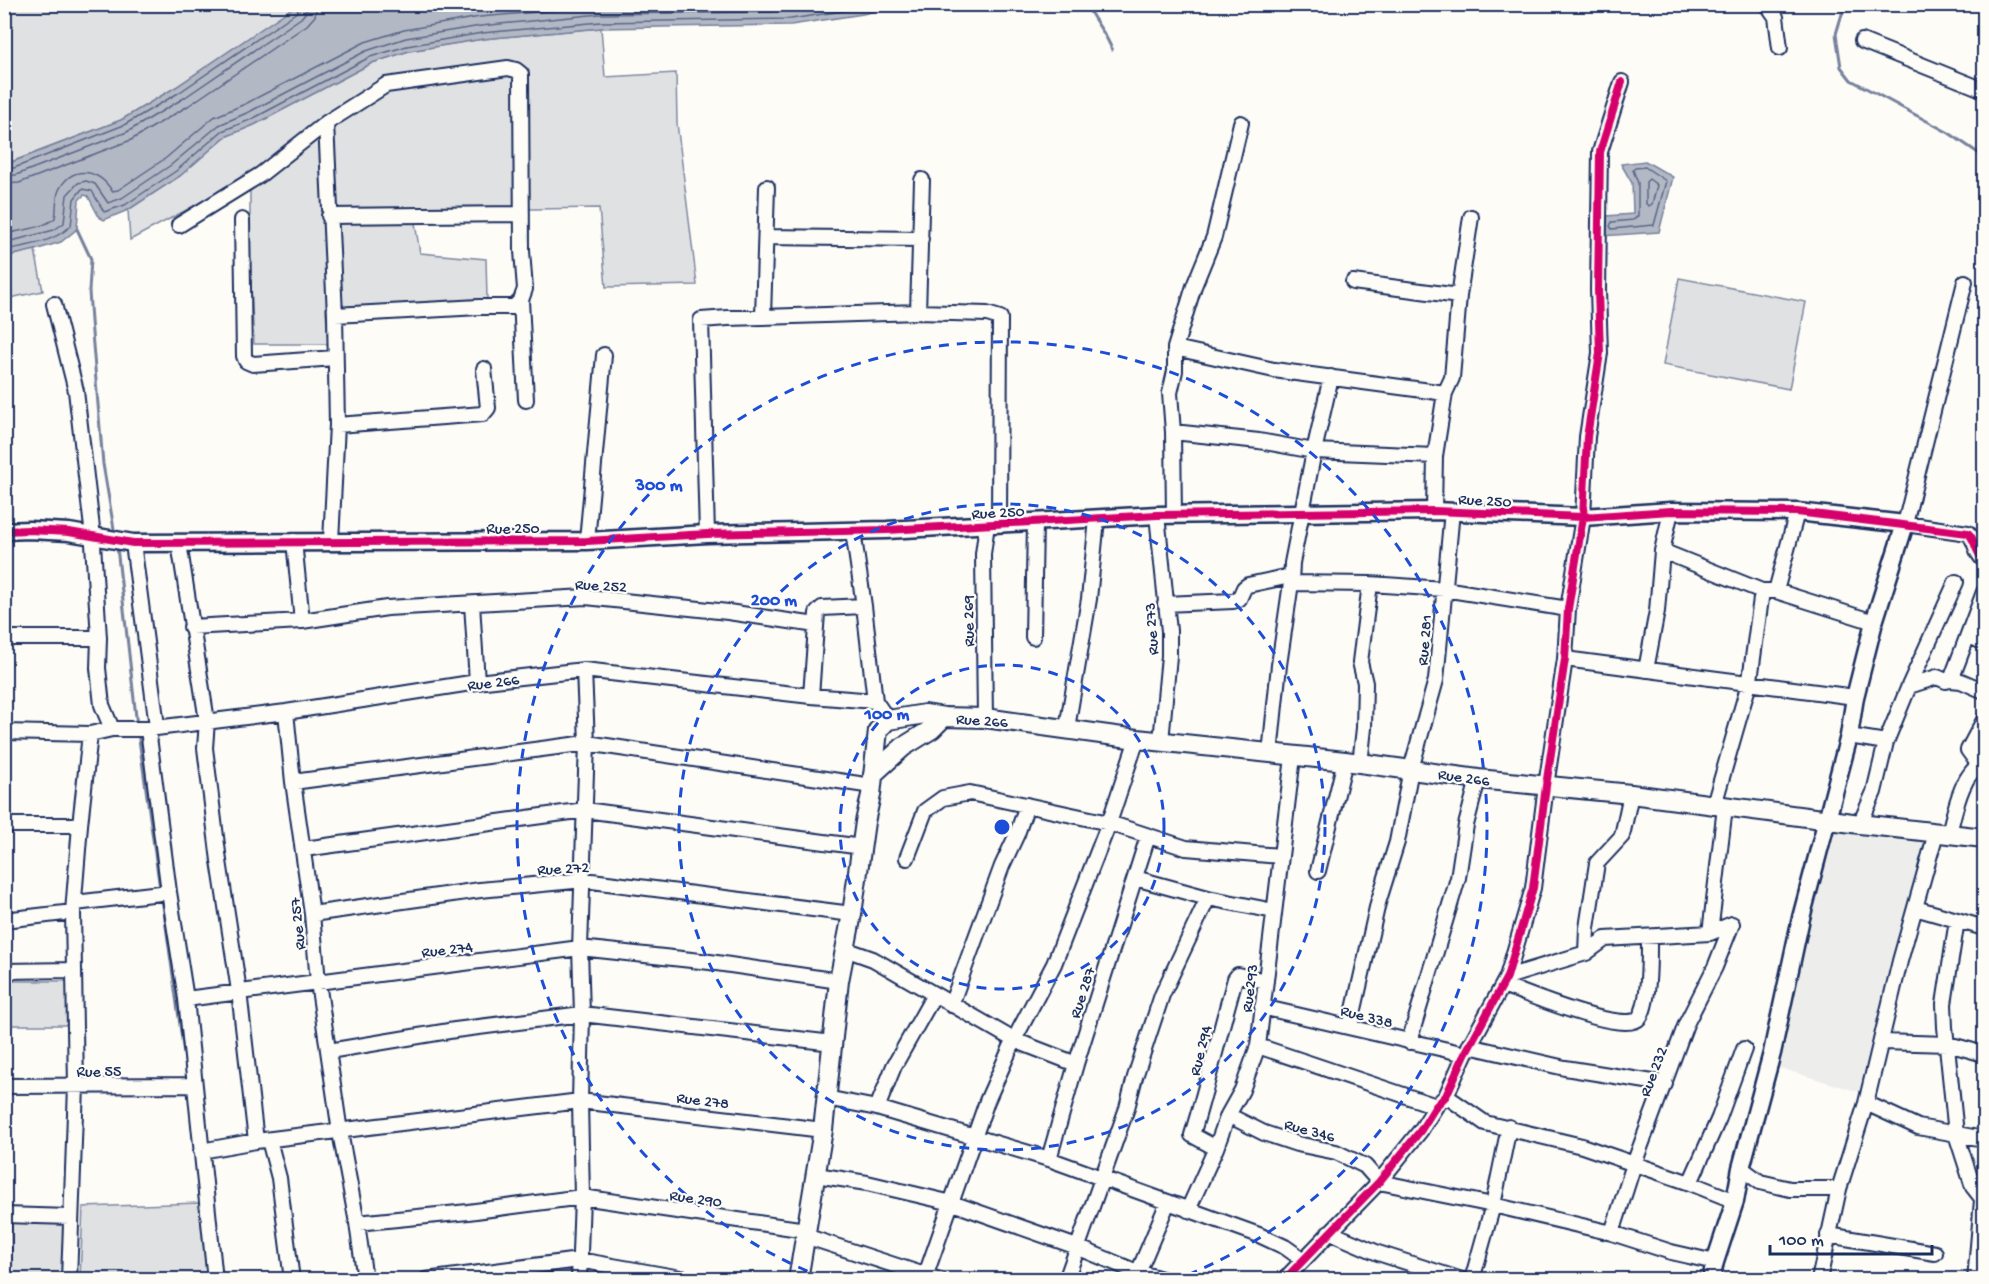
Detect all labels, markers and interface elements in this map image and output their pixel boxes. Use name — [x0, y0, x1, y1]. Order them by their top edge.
text: 300 m — [635, 476, 683, 497]
street label: Rue 250 — [1458, 492, 1512, 513]
street label: Rue 250 — [971, 504, 1025, 525]
street label: Rue 250 — [486, 521, 540, 540]
street label: Rue 252 — [574, 577, 627, 598]
text: 200 m — [751, 591, 797, 612]
street label: Rue 269 — [961, 595, 980, 647]
street label: Rue 273 — [1142, 602, 1165, 656]
street label: Rue 281 — [1415, 614, 1438, 667]
street label: Rue 266 — [466, 672, 521, 697]
text: 100 m — [864, 705, 910, 726]
street label: Rue 266 — [955, 711, 1009, 734]
street label: Rue 266 — [1436, 766, 1491, 793]
centre of rings — [992, 817, 1012, 837]
street label: Rue 272 — [537, 860, 590, 881]
street label: Rue 257 — [287, 896, 312, 951]
street label: Rue 274 — [421, 939, 475, 964]
street label: Rue293 — [1239, 963, 1264, 1014]
street label: Rue 287 — [1067, 964, 1102, 1021]
street label: Rue 338 — [1338, 1003, 1395, 1034]
street label: Rue 294 — [1187, 1023, 1218, 1078]
street label: Rue 232 — [1637, 1044, 1673, 1100]
street label: Rue 55 — [77, 1064, 121, 1083]
street label: Rue 278 — [675, 1090, 730, 1115]
street label: Rue 346 — [1282, 1116, 1337, 1149]
street label: Rue 290 — [668, 1187, 723, 1214]
scale bar — [1770, 1218, 1932, 1256]
text: 100 m — [1778, 1231, 1824, 1252]

